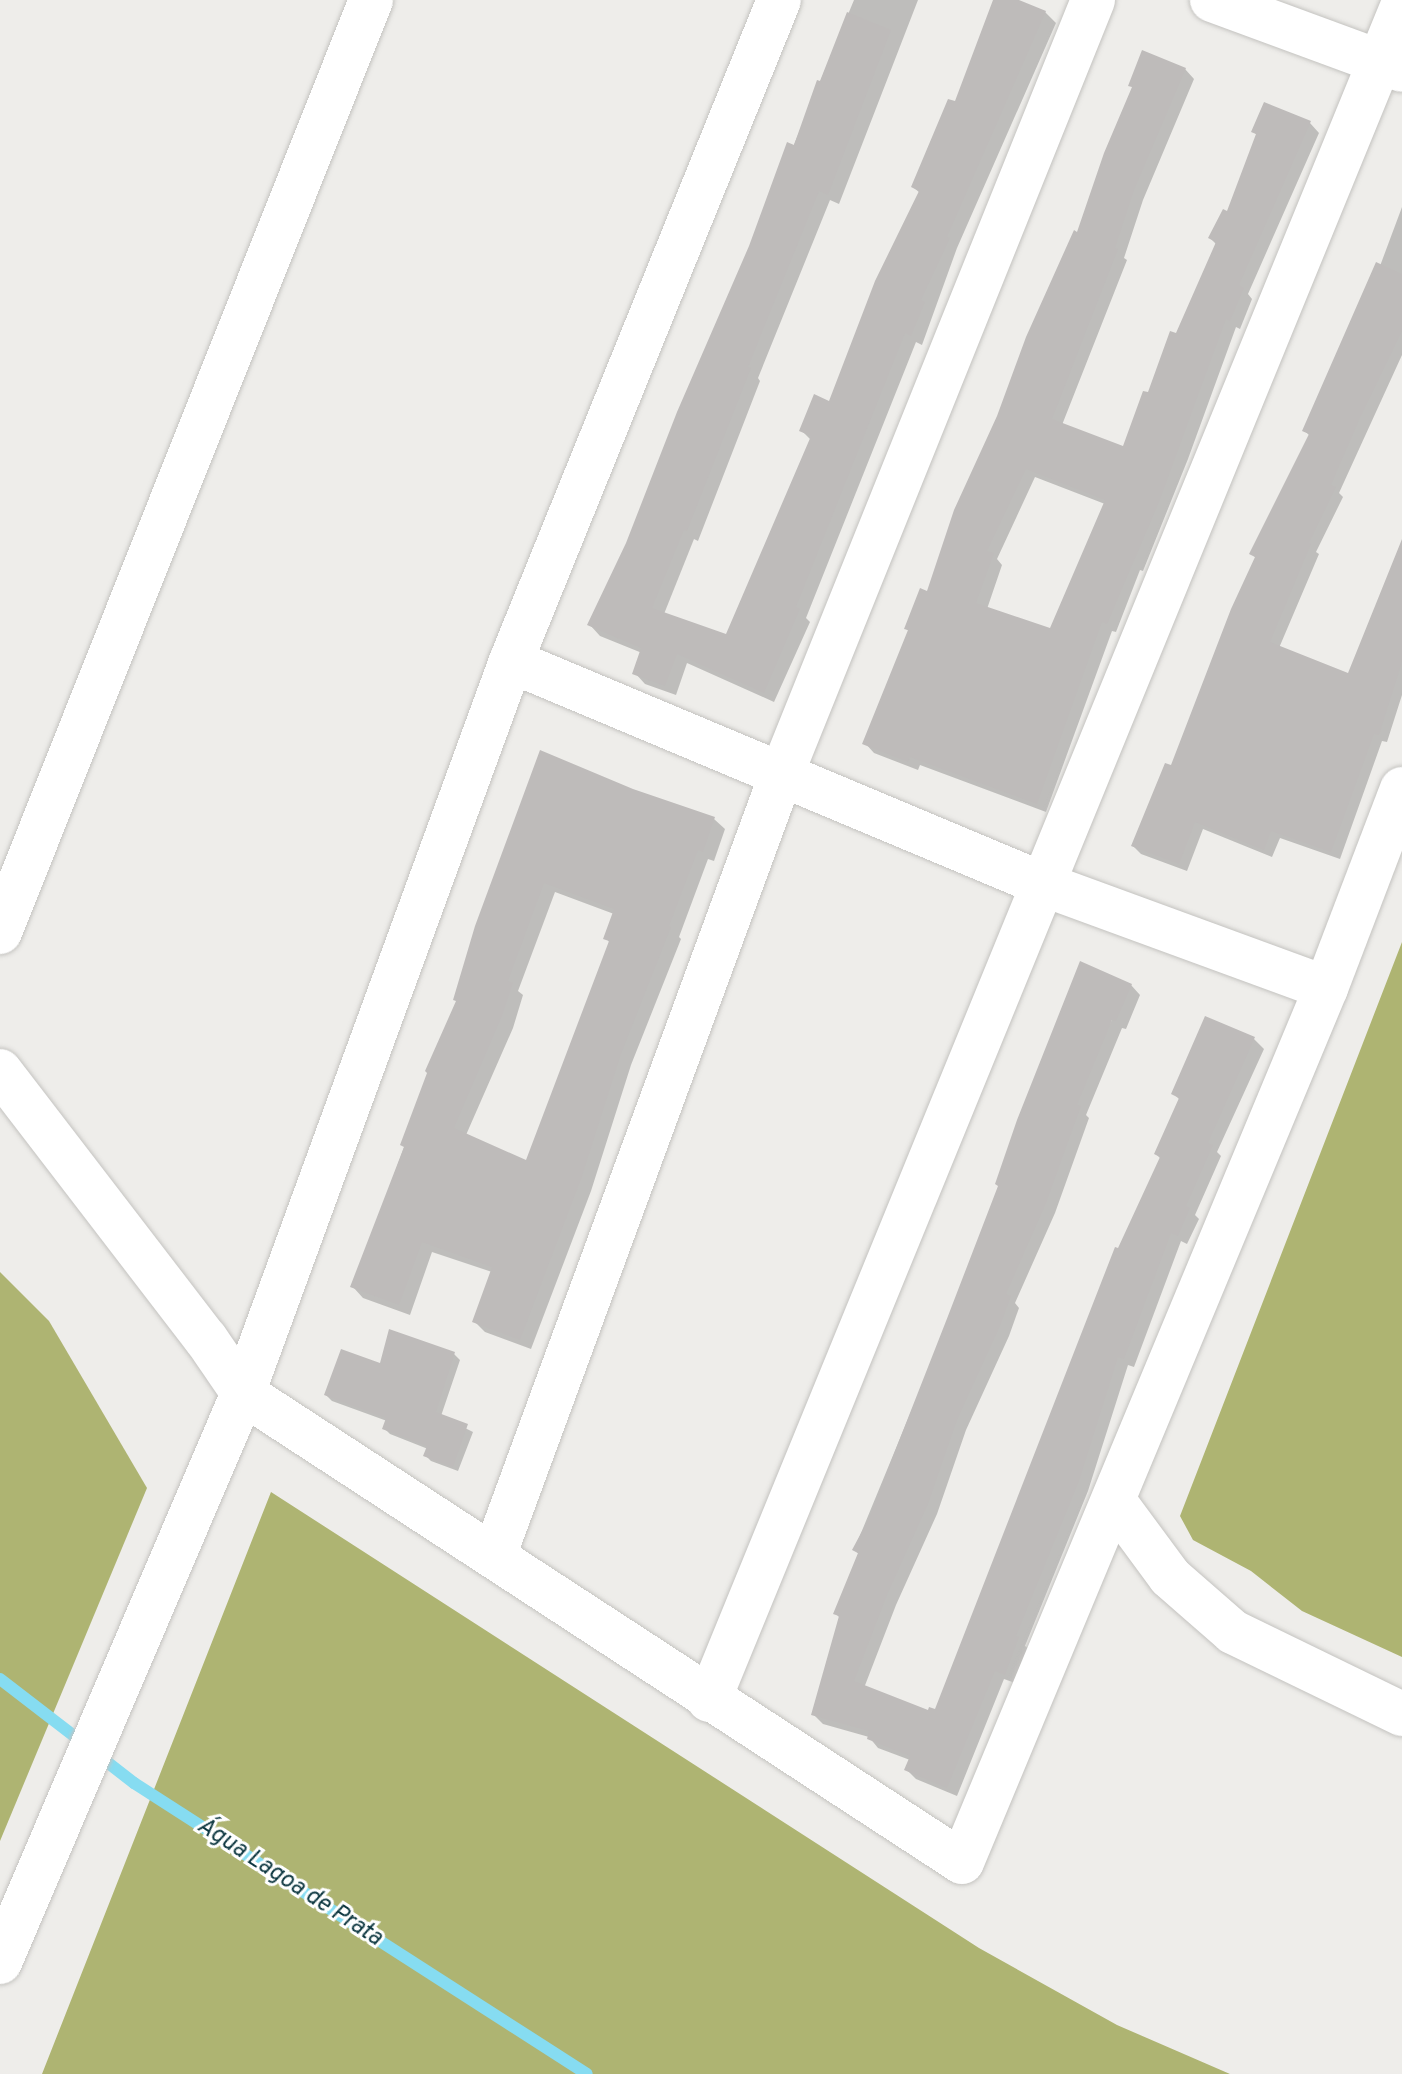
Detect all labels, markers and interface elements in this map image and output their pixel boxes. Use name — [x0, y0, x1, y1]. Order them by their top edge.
water label: Água Lagoa de Prata — [191, 1812, 387, 1954]

